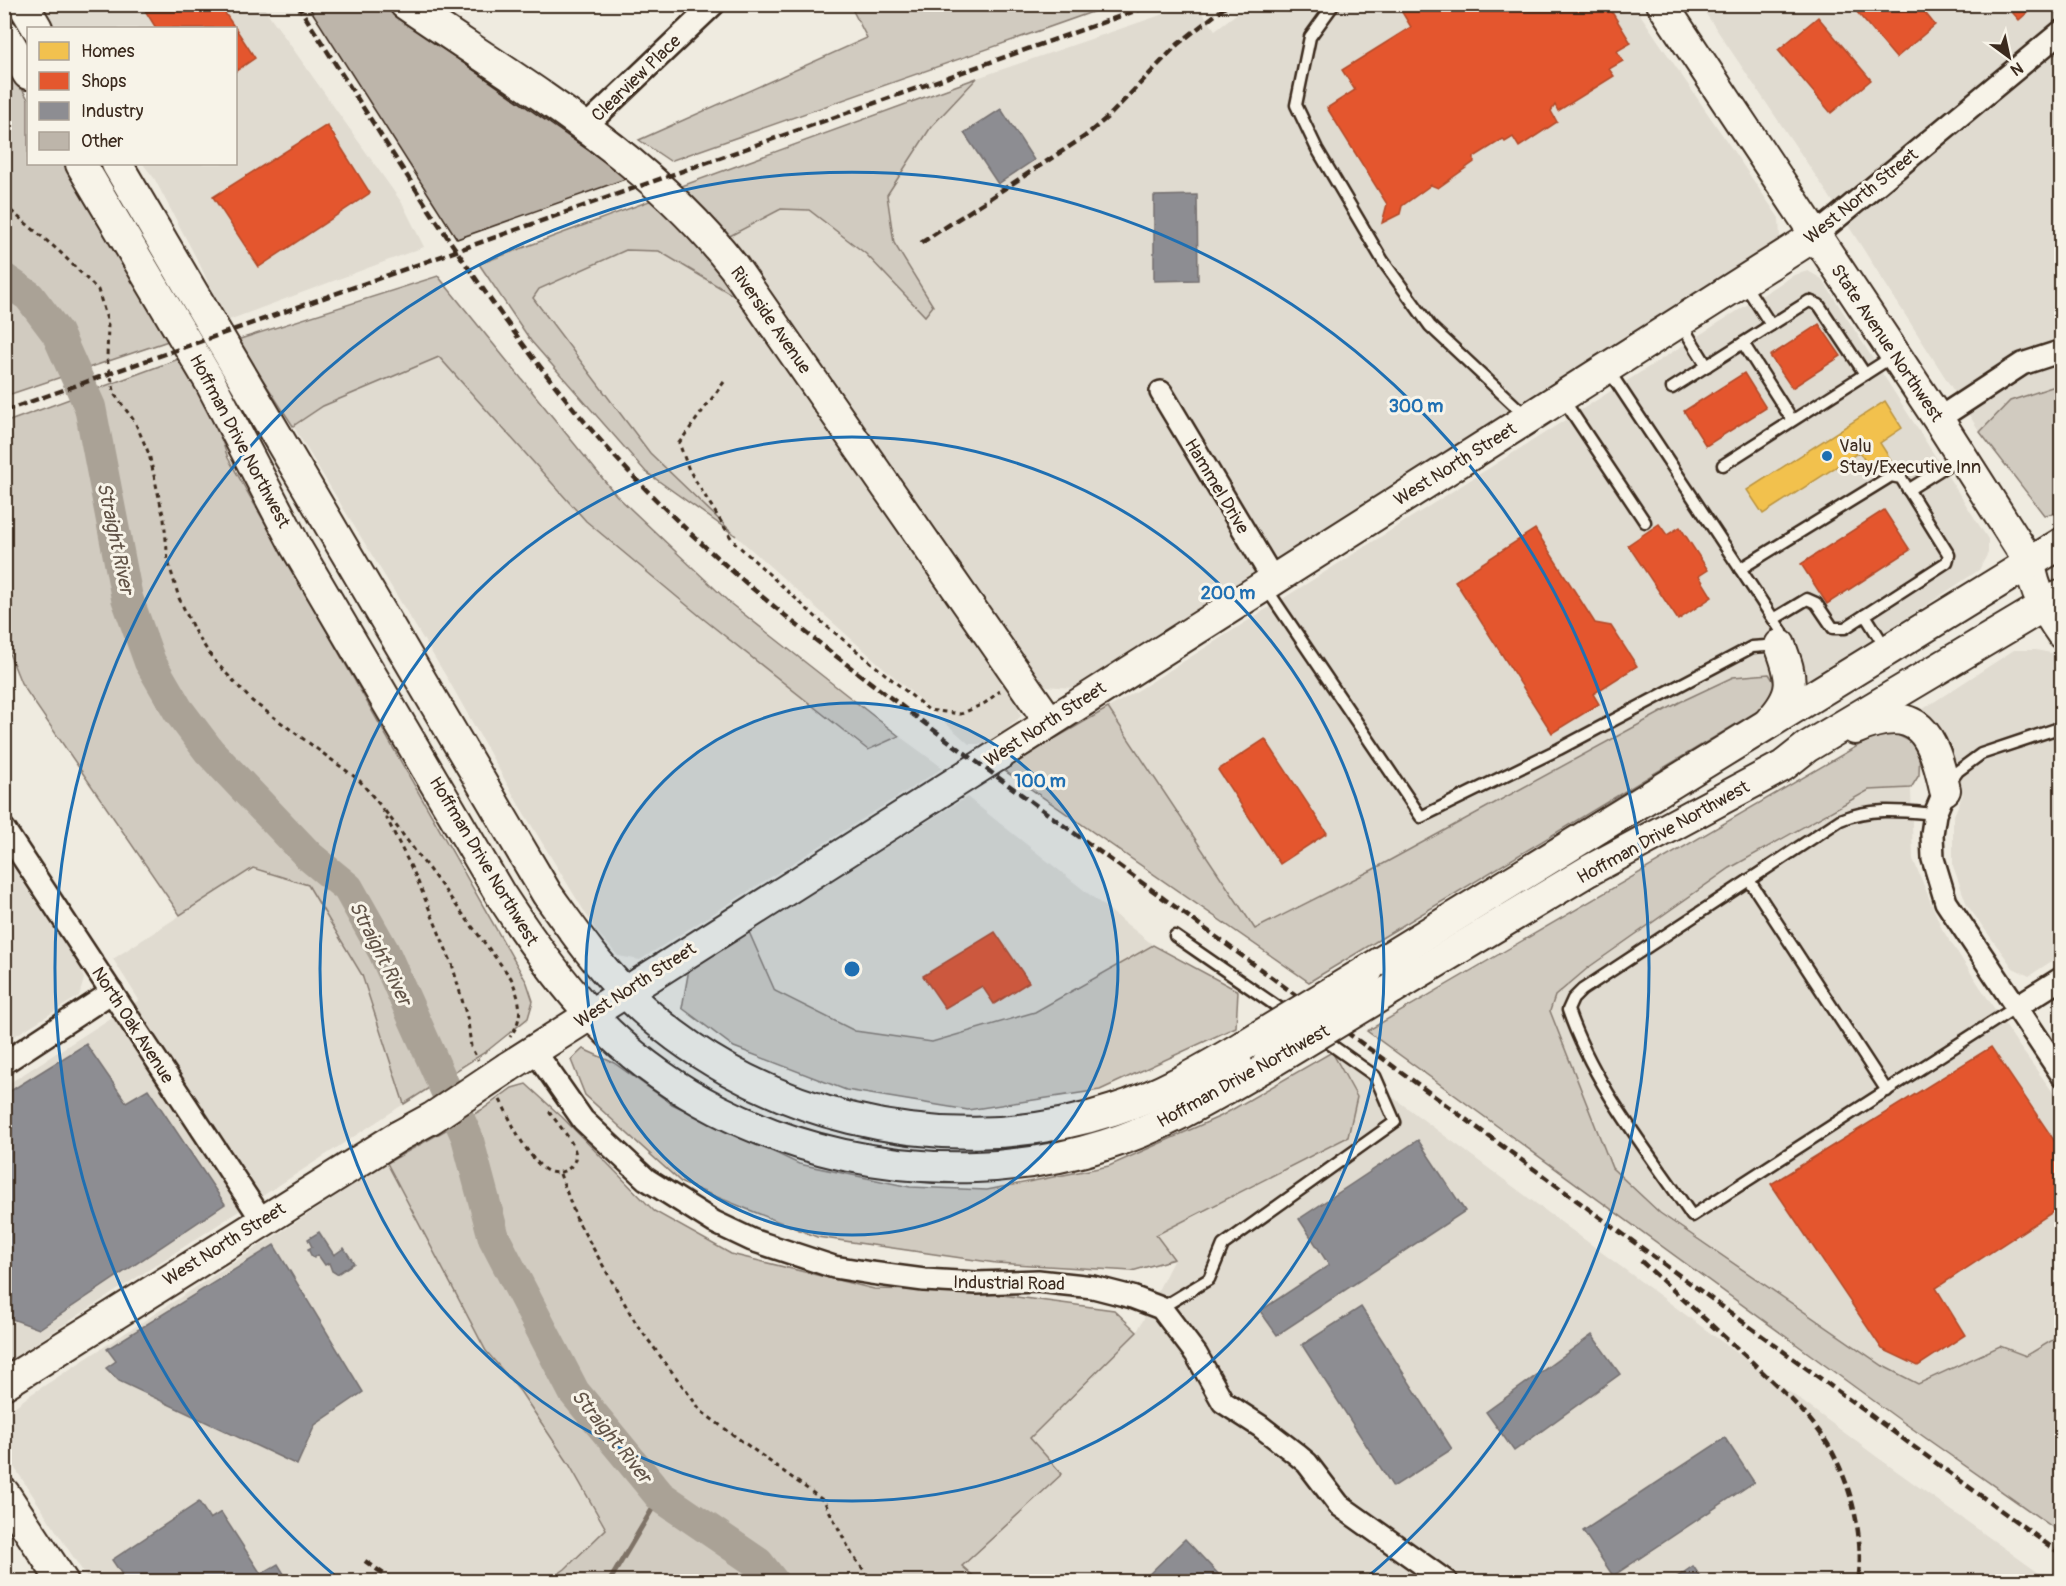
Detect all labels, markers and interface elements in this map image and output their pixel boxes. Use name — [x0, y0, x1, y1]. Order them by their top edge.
legend — [27, 27, 237, 165]
north arrow — [1979, 27, 2039, 87]
street label: Clearview Place — [587, 30, 686, 127]
text: Homes — [81, 40, 134, 63]
text: N — [2006, 57, 2027, 80]
text: Shops — [81, 70, 126, 93]
text: Industry — [81, 100, 144, 123]
text: Other — [81, 130, 124, 153]
street label: West North Street — [1800, 143, 1924, 249]
street label: State Avenue Northwest — [1825, 260, 1948, 427]
street label: Riverside Avenue — [725, 262, 816, 379]
street label: Hoffman Drive Northwest — [184, 350, 295, 533]
text: 300 m — [1389, 395, 1443, 418]
street label: West North Street — [1390, 417, 1521, 511]
street label: Hammel Drive — [1179, 434, 1254, 538]
place label: Valu Stay/Executive Inn — [1839, 435, 1981, 479]
marker: Valu Stay/Executive Inn — [1820, 449, 1834, 463]
water label: Straight River — [91, 480, 140, 599]
text: 200 m — [1201, 582, 1255, 605]
street label: West North Street — [980, 676, 1111, 772]
text: 100 m — [1014, 770, 1066, 793]
street label: Hoffman Drive Northwest — [424, 772, 544, 951]
street label: Hoffman Drive Northwest — [1573, 775, 1754, 889]
water label: Straight River — [344, 897, 419, 1012]
street label: West North Street — [570, 937, 701, 1033]
centre of rings — [842, 959, 862, 979]
street label: North Oak Avenue — [86, 963, 179, 1088]
street label: Hoffman Drive Northwest — [1153, 1019, 1334, 1133]
street label: West North Street — [159, 1197, 290, 1291]
street label: Industrial Road — [953, 1271, 1065, 1296]
water label: Straight River — [566, 1384, 659, 1491]

